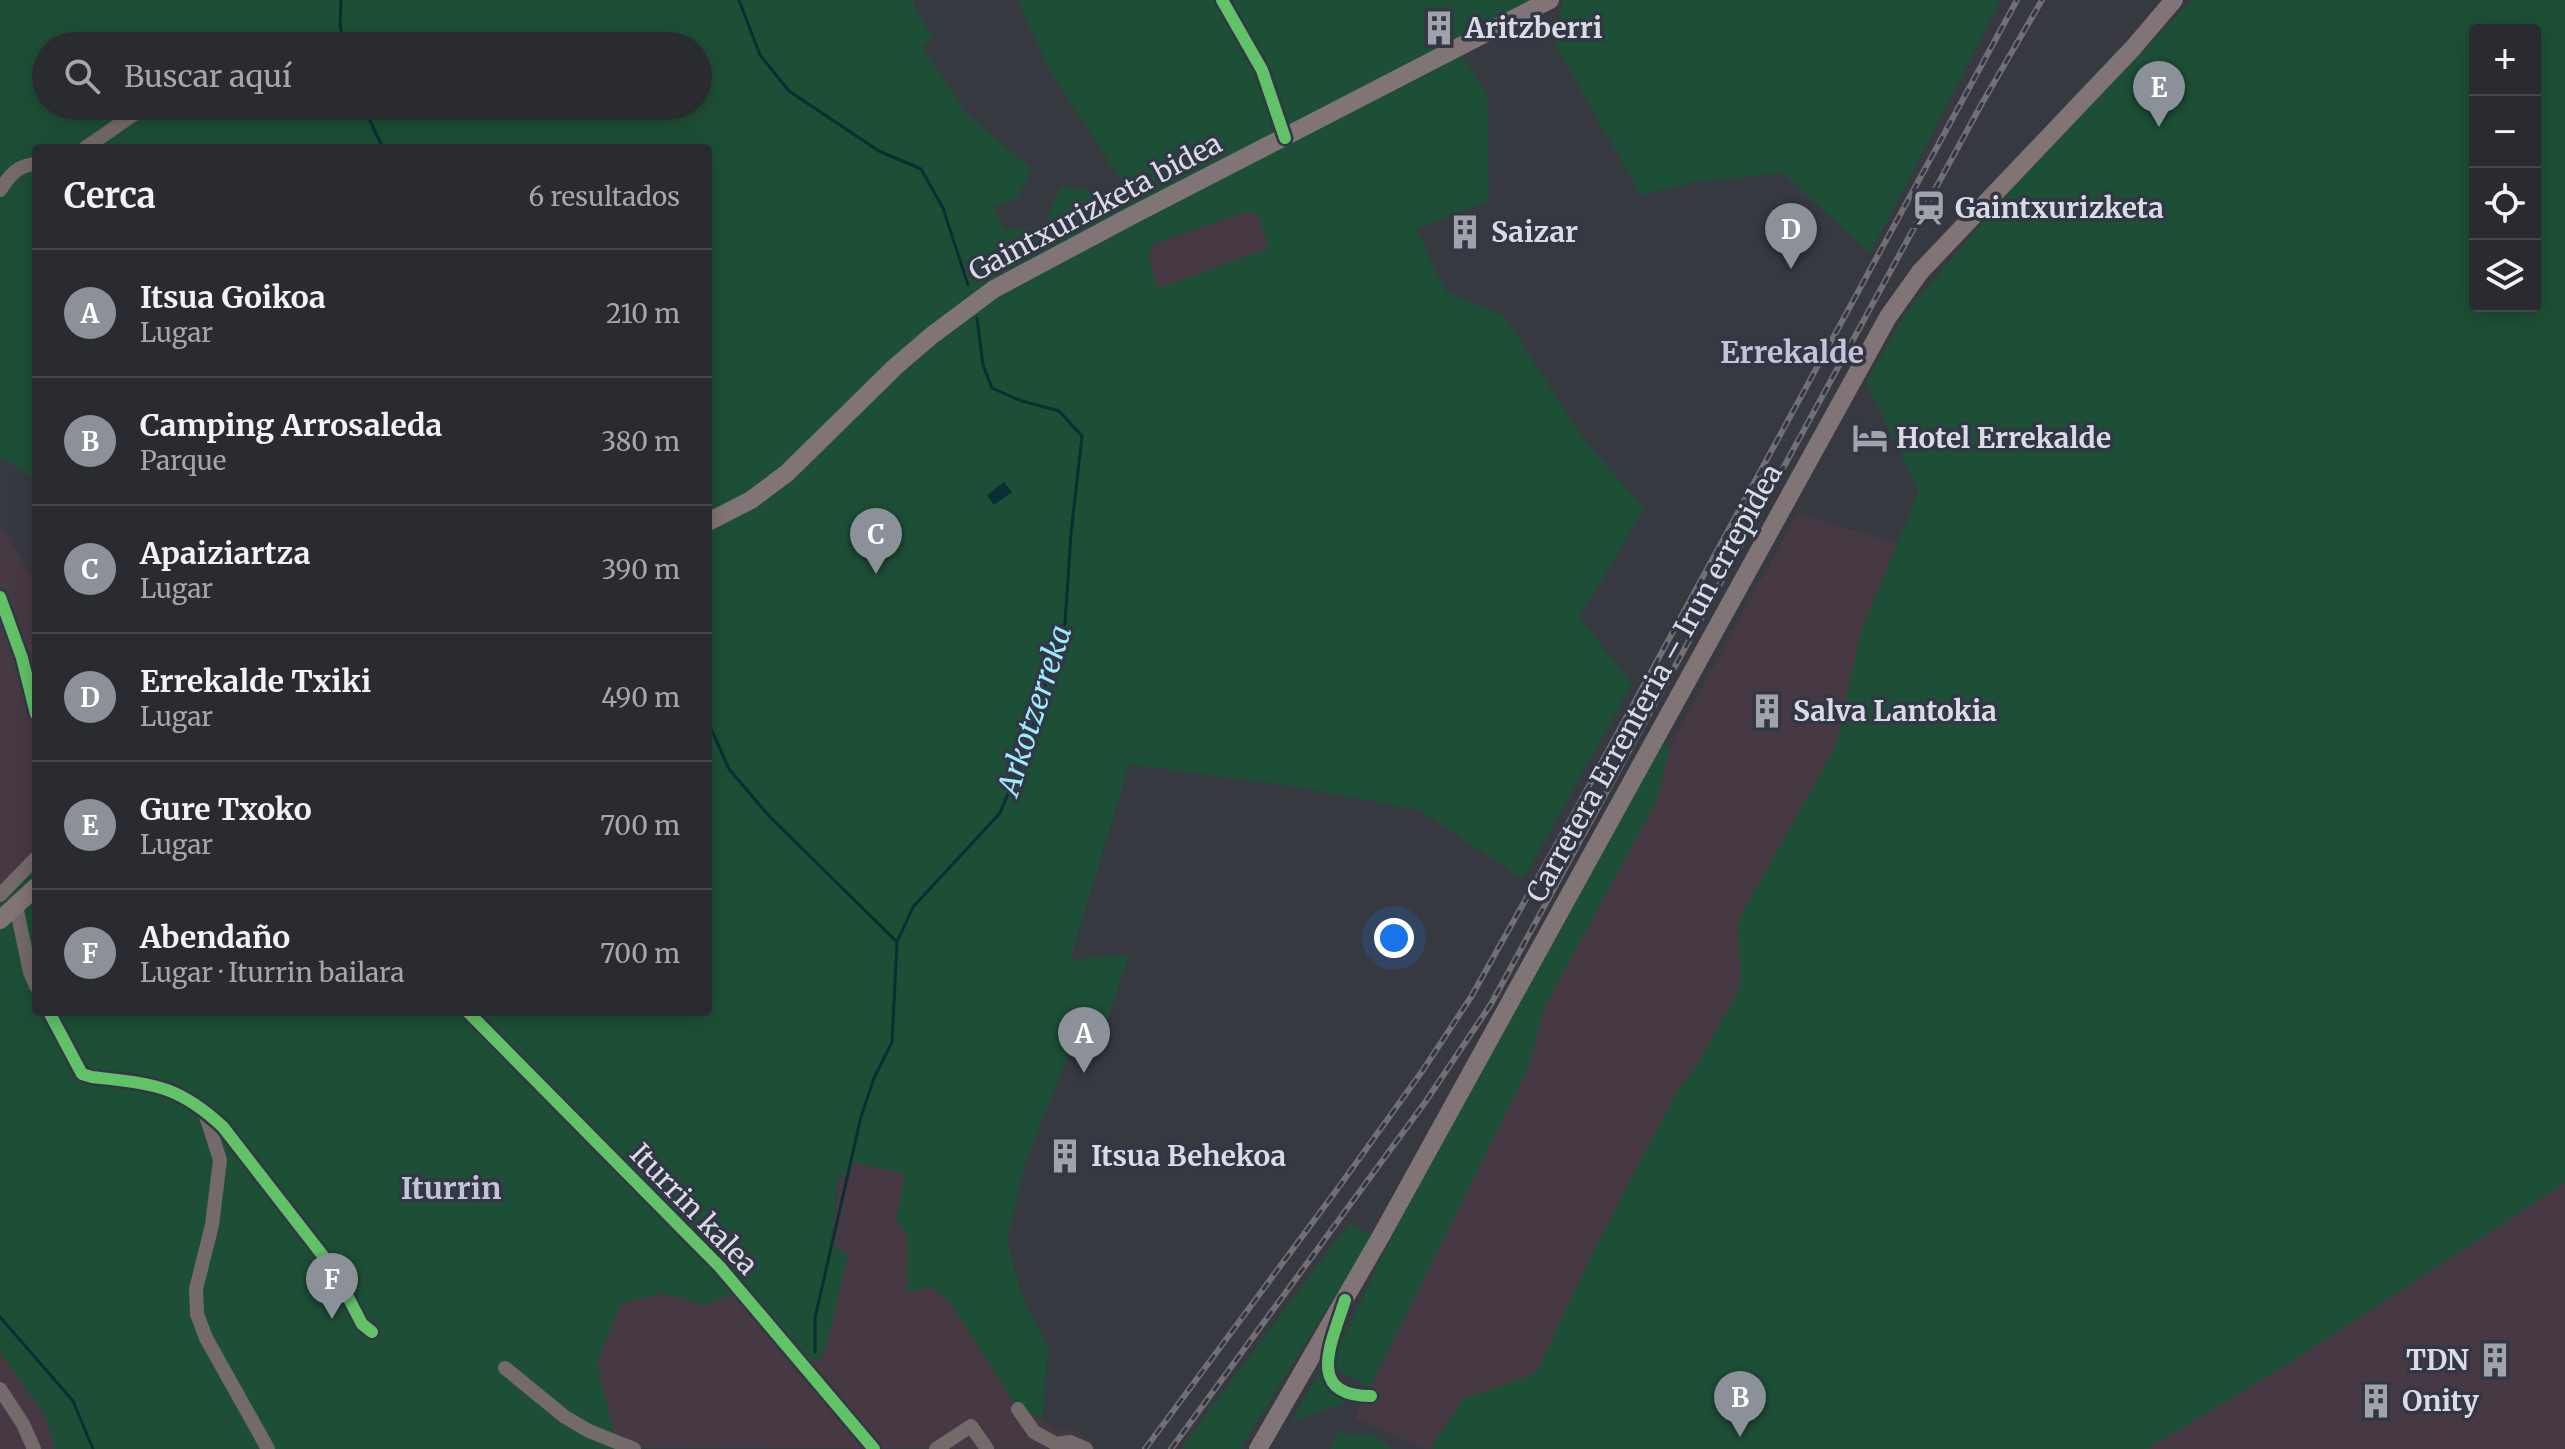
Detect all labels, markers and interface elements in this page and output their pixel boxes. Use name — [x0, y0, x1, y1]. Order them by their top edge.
building icon: Aritzberri — [1420, 9, 1458, 47]
place label: Aritzberri — [1464, 10, 1602, 46]
map controls — [2469, 24, 2541, 312]
button: + — [2469, 24, 2541, 96]
search box — [32, 32, 712, 120]
icon: search — [60, 54, 104, 98]
text: Buscar aquí — [124, 57, 292, 95]
pin: E — [2133, 61, 2185, 127]
button: − — [2469, 96, 2541, 168]
street label: Gaintxurizketa bidea — [962, 125, 1228, 289]
button: locate — [2469, 168, 2541, 240]
text: Cerca — [64, 175, 156, 217]
text: 6 resultados — [529, 180, 680, 213]
station icon: Gaintxurizketa — [1910, 189, 1948, 227]
place label: Gaintxurizketa — [1955, 190, 2164, 226]
pin: D — [1765, 203, 1817, 269]
building icon: Saizar — [1446, 213, 1484, 251]
place label: Saizar — [1491, 214, 1578, 250]
button: layers — [2469, 240, 2541, 312]
text: Itsua Goikoa — [140, 278, 326, 316]
text: A — [81, 297, 99, 330]
text: 210 m — [606, 297, 680, 330]
text: Lugar — [140, 316, 213, 349]
district label: Errekalde — [1720, 333, 1864, 371]
text: Camping Arrosaleda — [140, 406, 442, 444]
hotel icon: Hotel Errekalde — [1851, 419, 1889, 457]
place label: Hotel Errekalde — [1896, 420, 2111, 456]
text: B — [81, 425, 99, 458]
text: 380 m — [601, 425, 680, 458]
text: Parque — [140, 444, 226, 477]
street label: Carretera Errenteria – Irun errepidea — [1518, 457, 1790, 909]
pin: C — [850, 508, 902, 574]
text: Apaiziartza — [140, 534, 310, 572]
text: C — [81, 553, 99, 586]
text: 390 m — [601, 553, 680, 586]
text: Lugar — [140, 572, 213, 605]
water label: Arkotzerreka — [988, 620, 1079, 802]
text: Errekalde Txiki — [140, 662, 371, 700]
text: D — [80, 681, 100, 714]
text: 490 m — [601, 681, 680, 714]
building icon: Salva Lantokia — [1748, 692, 1786, 730]
place label: Salva Lantokia — [1793, 693, 1997, 729]
text: Lugar — [140, 700, 213, 733]
text: Gure Txoko — [140, 790, 312, 828]
text: E — [82, 809, 98, 842]
text: 700 m — [600, 809, 680, 842]
text: Lugar — [140, 828, 213, 861]
text: Abendaño — [140, 918, 290, 956]
your location — [1374, 918, 1414, 958]
text: F — [82, 937, 98, 970]
text: 700 m — [600, 937, 680, 970]
text: Lugar · Iturrin bailara — [140, 956, 404, 989]
pin: A — [1058, 1007, 1110, 1073]
street label: Iturrin kalea — [622, 1136, 766, 1282]
building icon: Itsua Behekoa — [1046, 1137, 1084, 1175]
place label: Itsua Behekoa — [1091, 1138, 1286, 1174]
district label: Iturrin — [401, 1169, 501, 1207]
pin: F — [306, 1253, 358, 1319]
building icon: TDN — [2476, 1341, 2514, 1379]
place label: TDN — [2406, 1342, 2469, 1378]
pin: B — [1714, 1371, 1766, 1437]
building icon: Onity — [2357, 1382, 2395, 1420]
place label: Onity — [2402, 1383, 2479, 1419]

